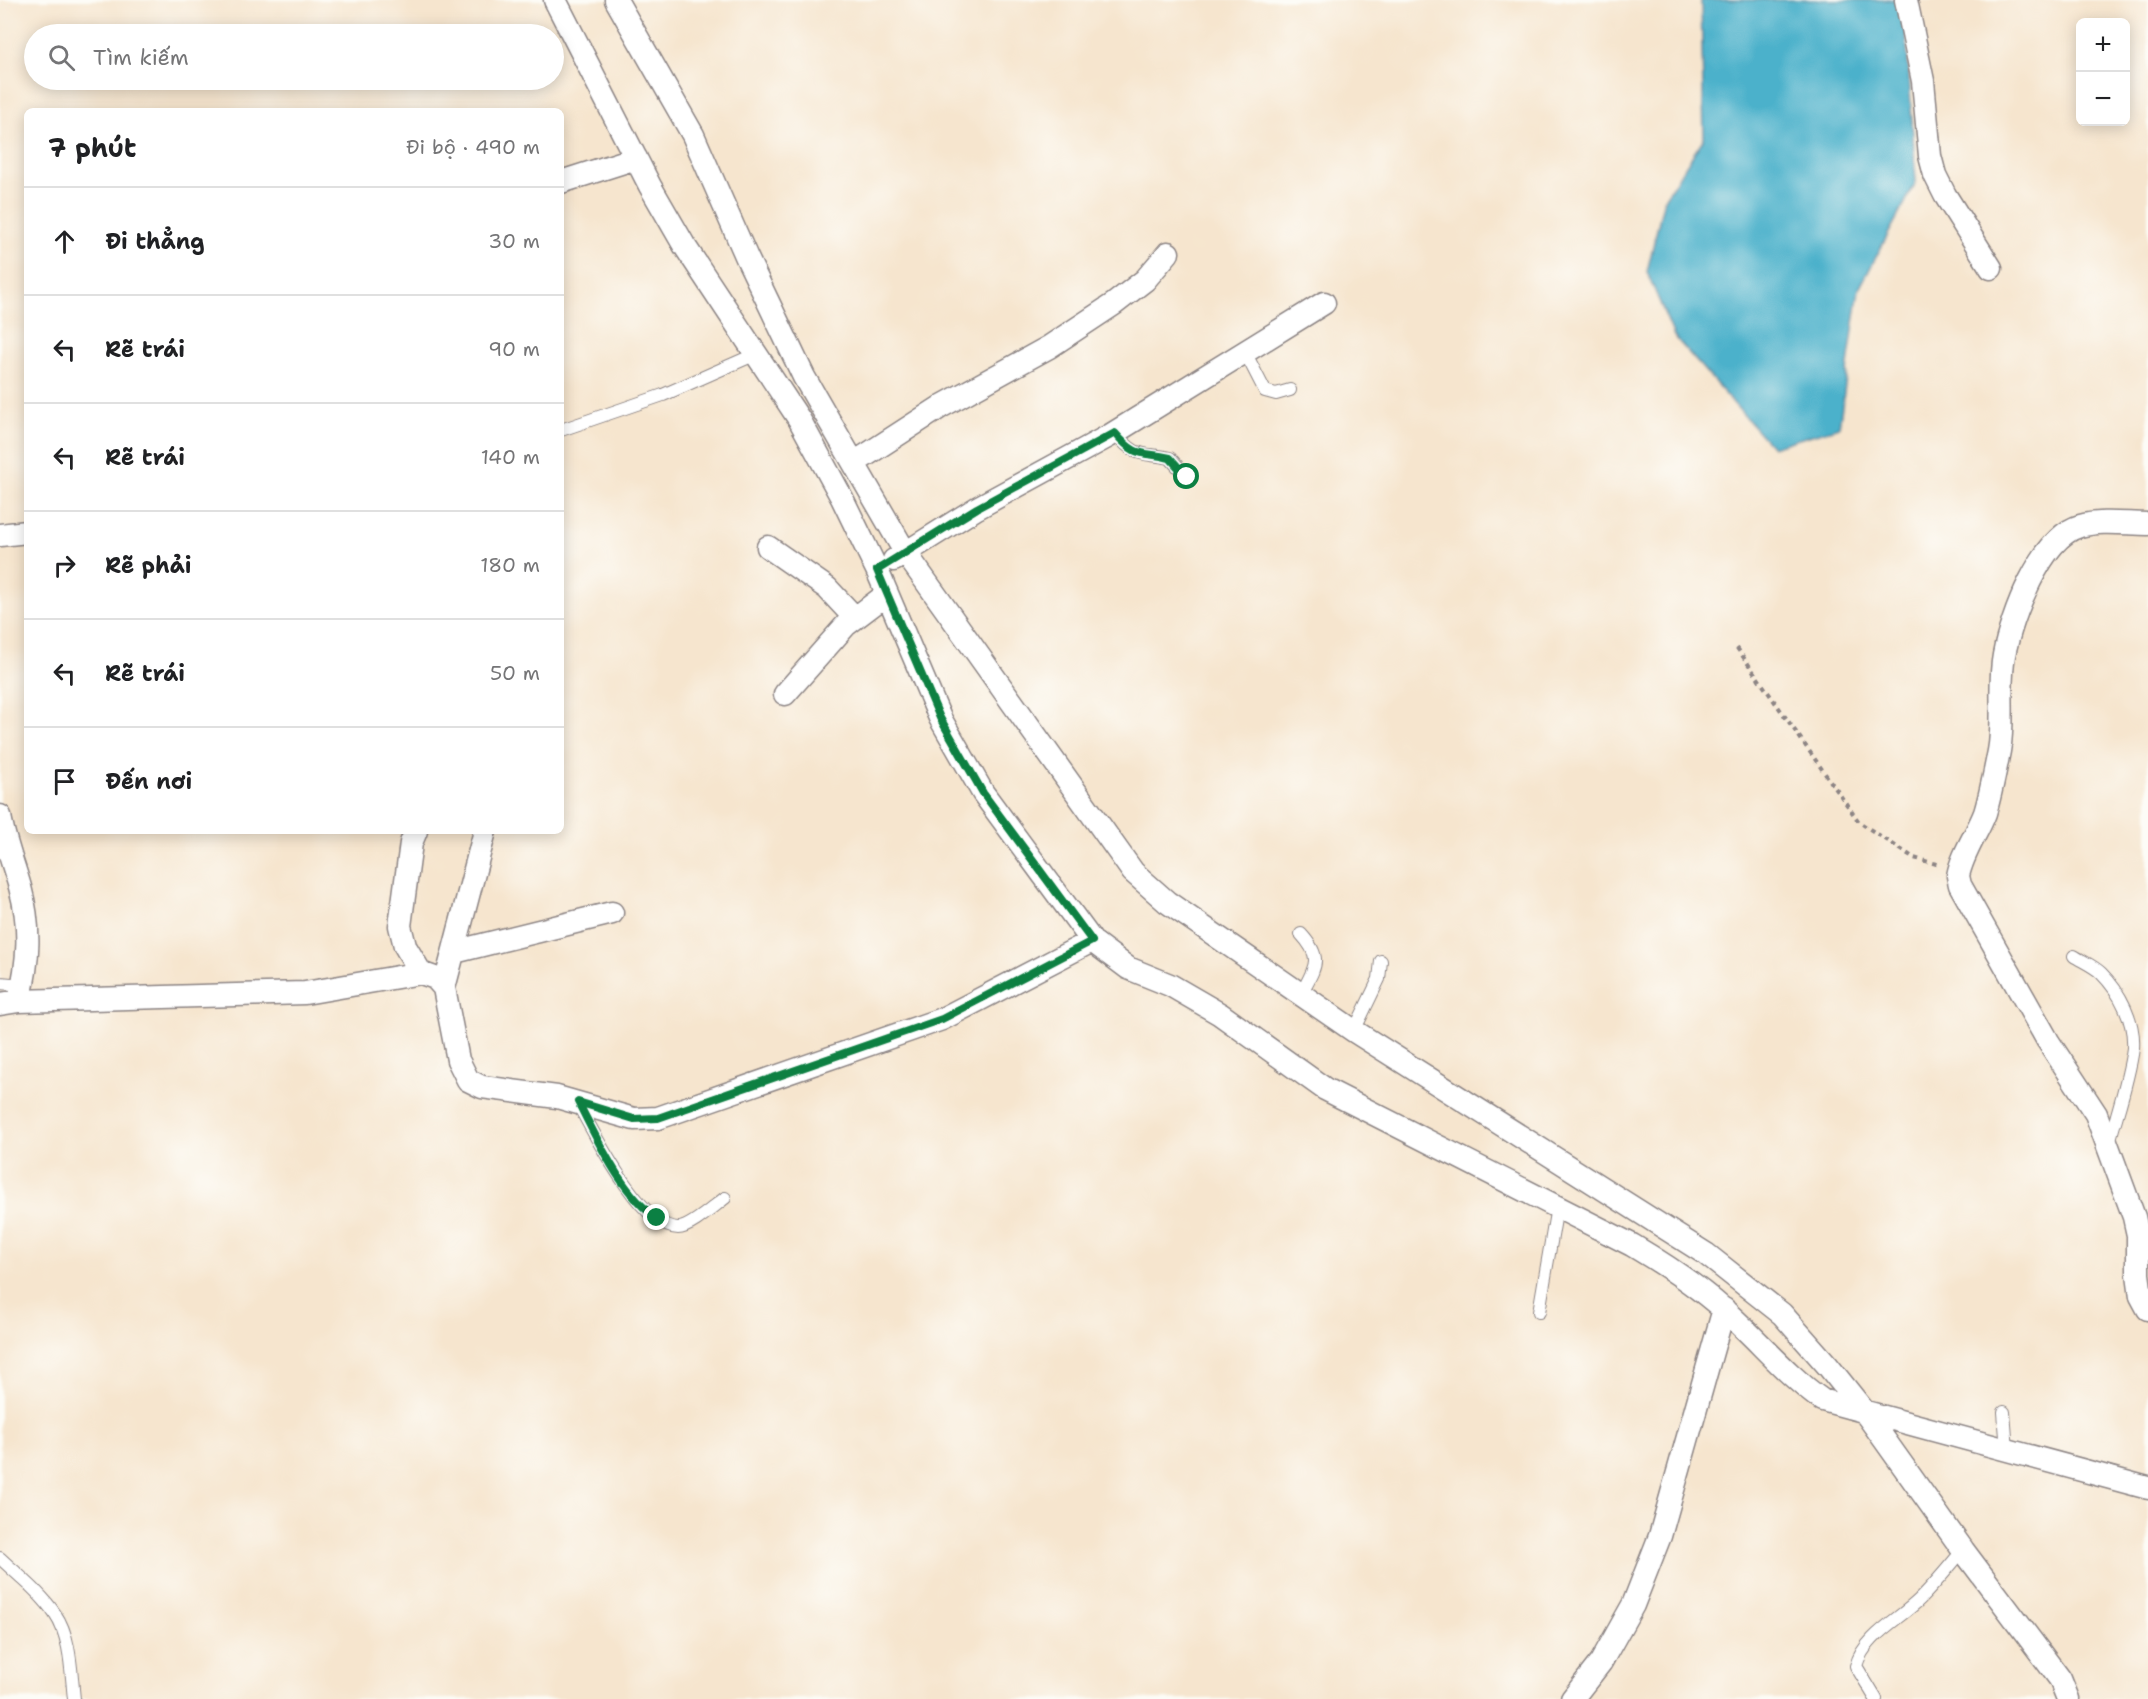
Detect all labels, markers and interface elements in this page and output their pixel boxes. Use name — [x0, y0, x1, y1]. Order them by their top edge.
map controls — [2076, 18, 2130, 126]
button: + — [2076, 18, 2130, 72]
search box — [24, 24, 564, 90]
icon: search — [45, 41, 78, 74]
text: Tìm kiếm — [93, 43, 189, 72]
button: − — [2076, 72, 2130, 126]
text: 7 phút — [48, 130, 137, 165]
text: Đi bộ · 490 m — [406, 134, 540, 160]
icon: ahead — [48, 225, 81, 258]
text: Đi thẳng — [105, 227, 205, 256]
text: 30 m — [488, 228, 540, 254]
icon: left — [48, 333, 81, 366]
text: Rẽ trái — [105, 335, 185, 364]
text: 90 m — [488, 336, 540, 362]
icon: left — [48, 441, 81, 474]
text: Rẽ trái — [105, 443, 185, 472]
text: 140 m — [481, 444, 540, 470]
route start — [1173, 463, 1199, 489]
icon: right — [48, 549, 81, 582]
text: Rẽ phải — [105, 551, 191, 580]
text: 180 m — [480, 552, 540, 578]
icon: left — [48, 657, 81, 690]
text: Rẽ trái — [105, 659, 185, 688]
text: 50 m — [490, 660, 540, 686]
icon: arrive — [48, 765, 81, 798]
text: Đến nơi — [105, 767, 192, 796]
route end — [643, 1204, 669, 1230]

